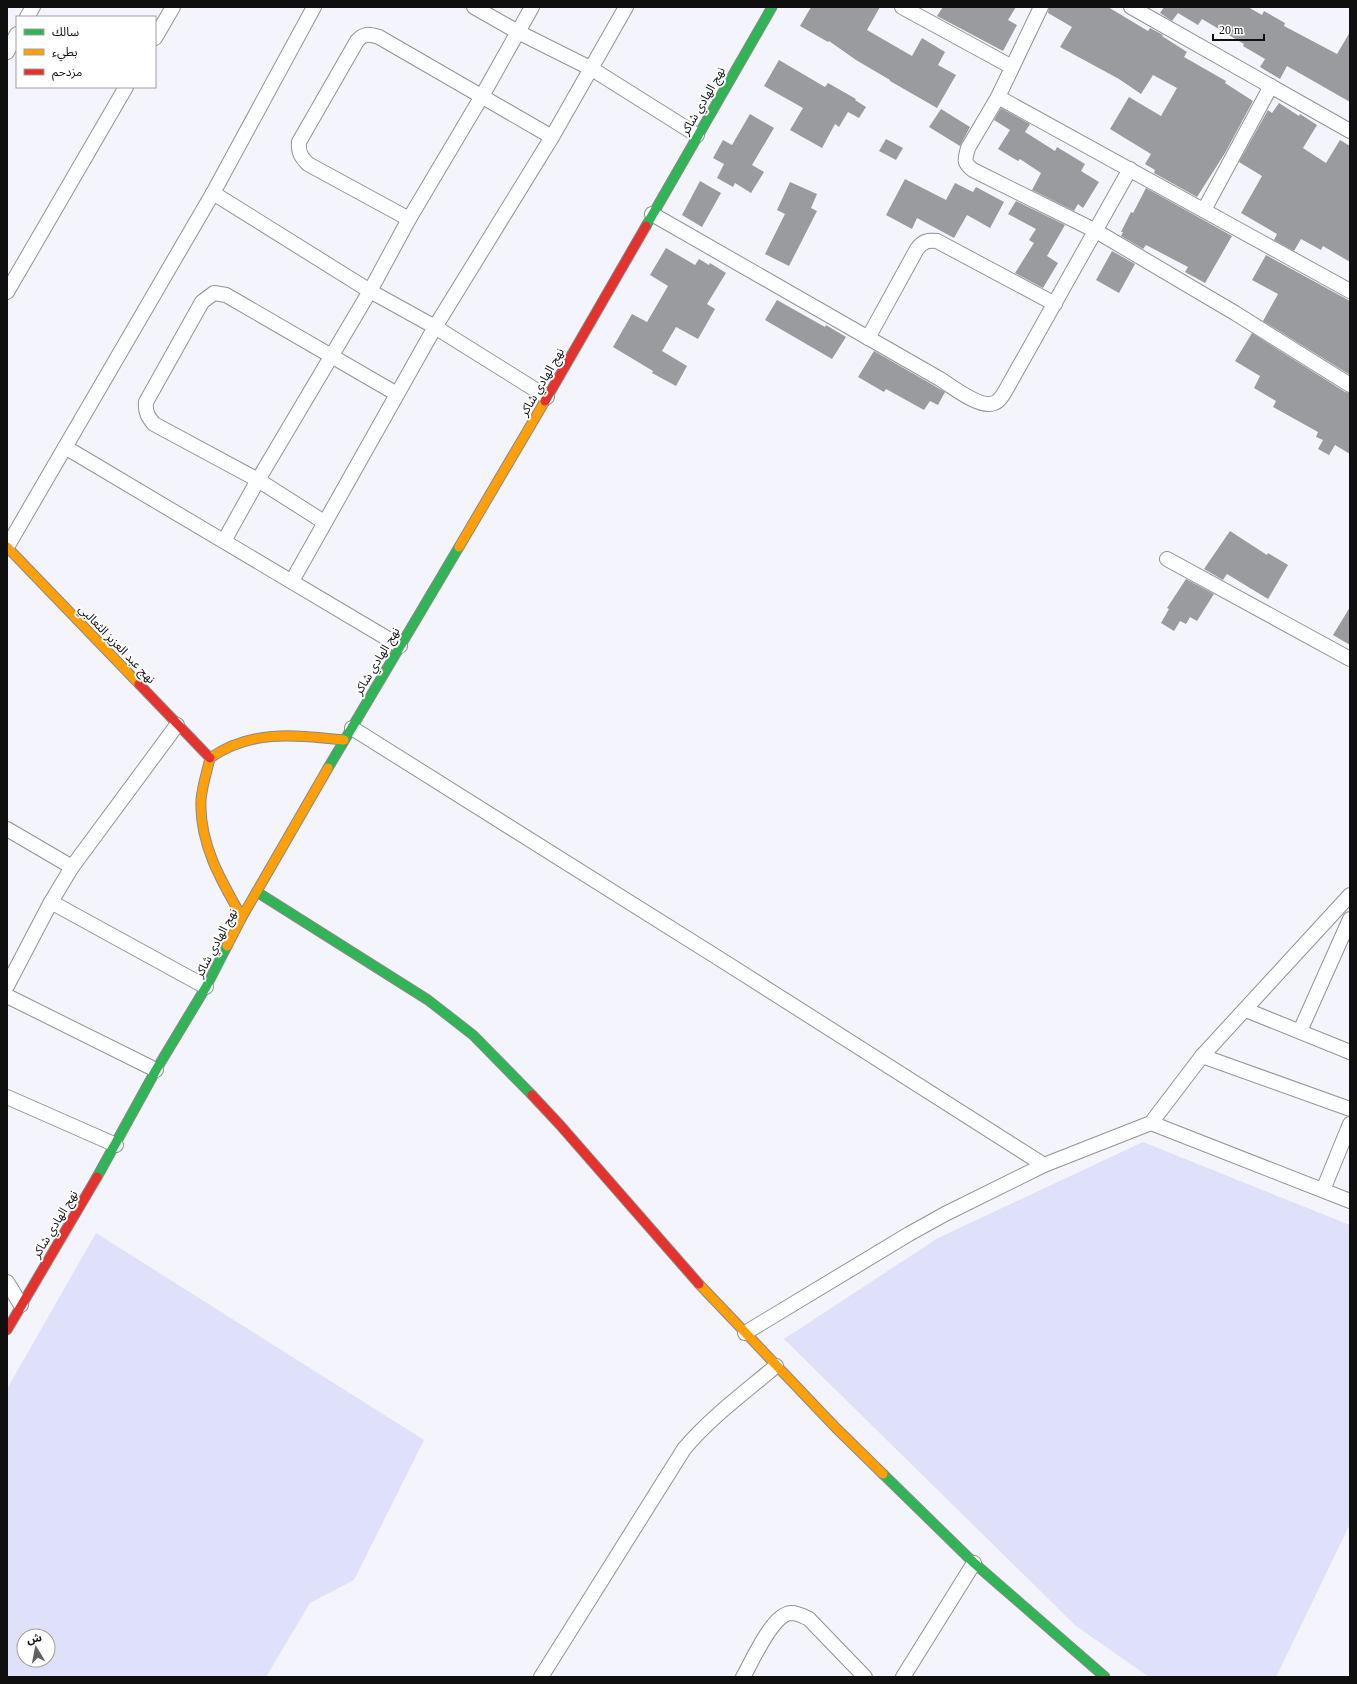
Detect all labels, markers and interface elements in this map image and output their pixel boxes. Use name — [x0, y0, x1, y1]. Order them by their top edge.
legend — [16, 16, 156, 88]
scale bar — [1213, 16, 1264, 42]
text: 20 m — [1219, 23, 1244, 37]
text: سالك — [52, 25, 79, 39]
text: بطيء — [52, 45, 78, 62]
text: مزدحم — [52, 65, 82, 81]
street label: نهج الهادي شاكر — [677, 65, 730, 140]
street label: نهج الهادي شاكر — [516, 346, 569, 421]
street label: نهج عبد العزيز الثعالبي — [74, 602, 158, 688]
street label: نهج الهادي شاكر — [351, 625, 405, 700]
street label: نهج الهادي شاكر — [191, 906, 243, 982]
street label: نهج الهادي شاكر — [29, 1188, 83, 1263]
north arrow — [16, 1628, 56, 1668]
text: ش — [26, 1631, 43, 1646]

